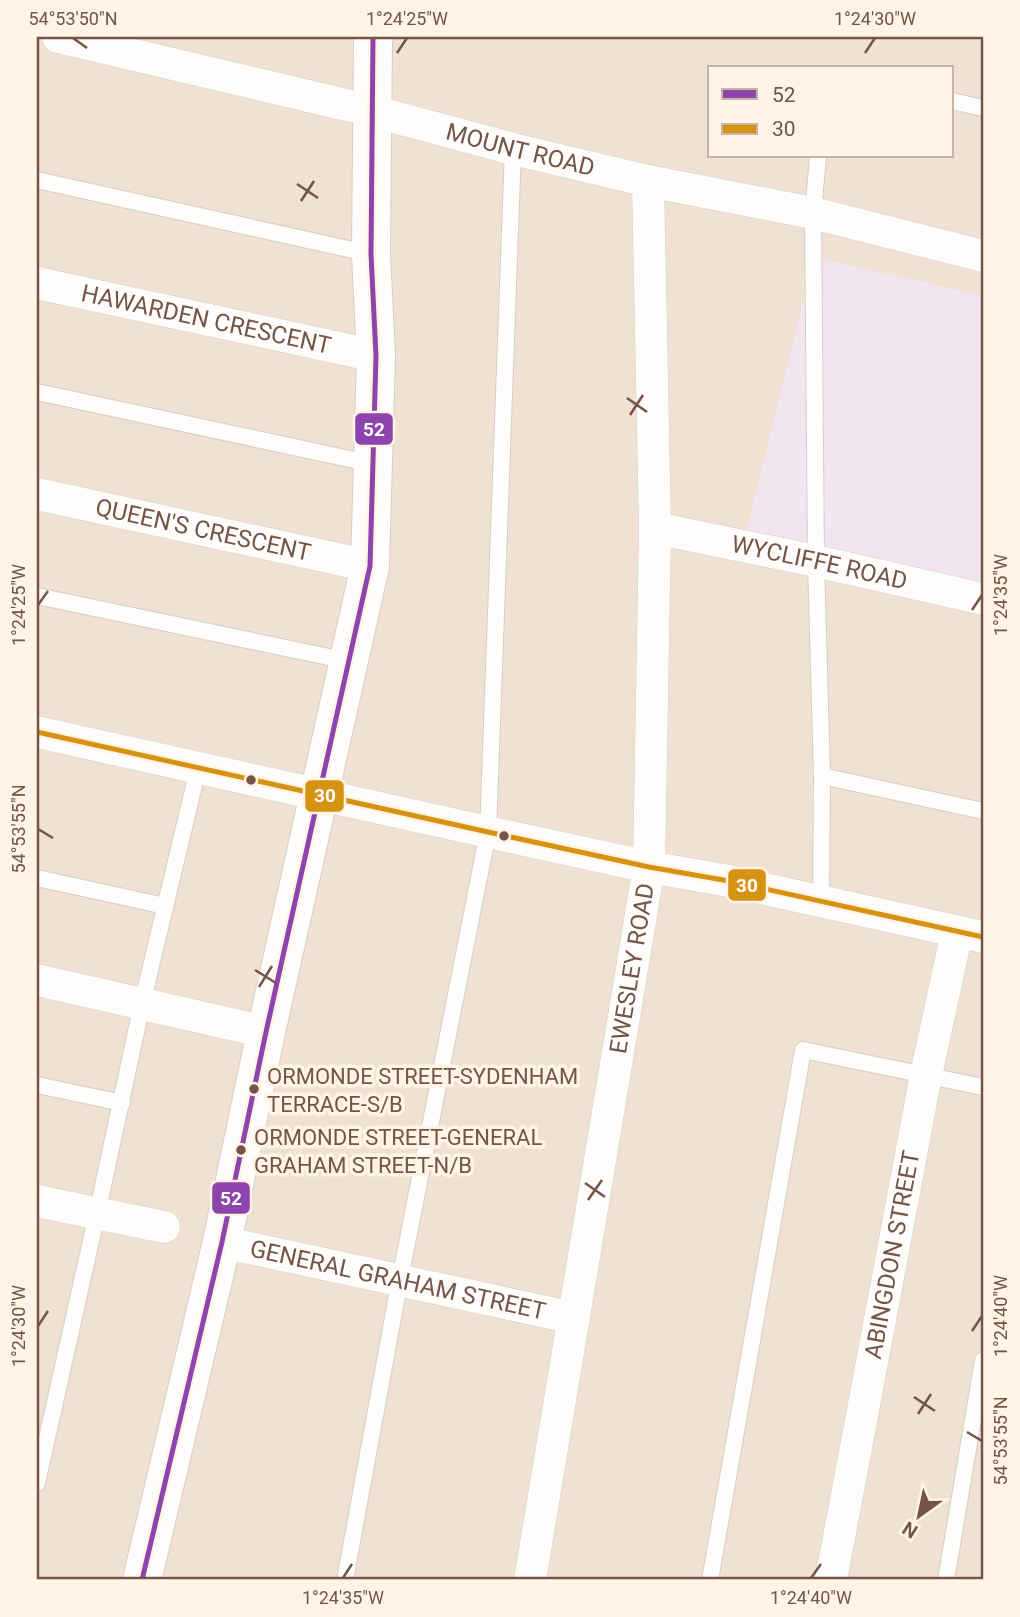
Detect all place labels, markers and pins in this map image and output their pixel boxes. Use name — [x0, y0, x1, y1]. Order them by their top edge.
unlabelled marker — [244, 773, 258, 787]
unlabelled marker — [497, 829, 511, 843]
place label: ORMONDE STREET-SYDENHAM TERRACE-S/B — [267, 1064, 578, 1117]
marker: ORMONDE STREET-SYDENHAM TERRACE-S/B — [247, 1082, 261, 1096]
place label: ORMONDE STREET-GENERAL GRAHAM STREET-N/B — [254, 1125, 542, 1178]
marker: ORMONDE STREET-GENERAL GRAHAM STREET-N/B — [234, 1143, 248, 1157]

